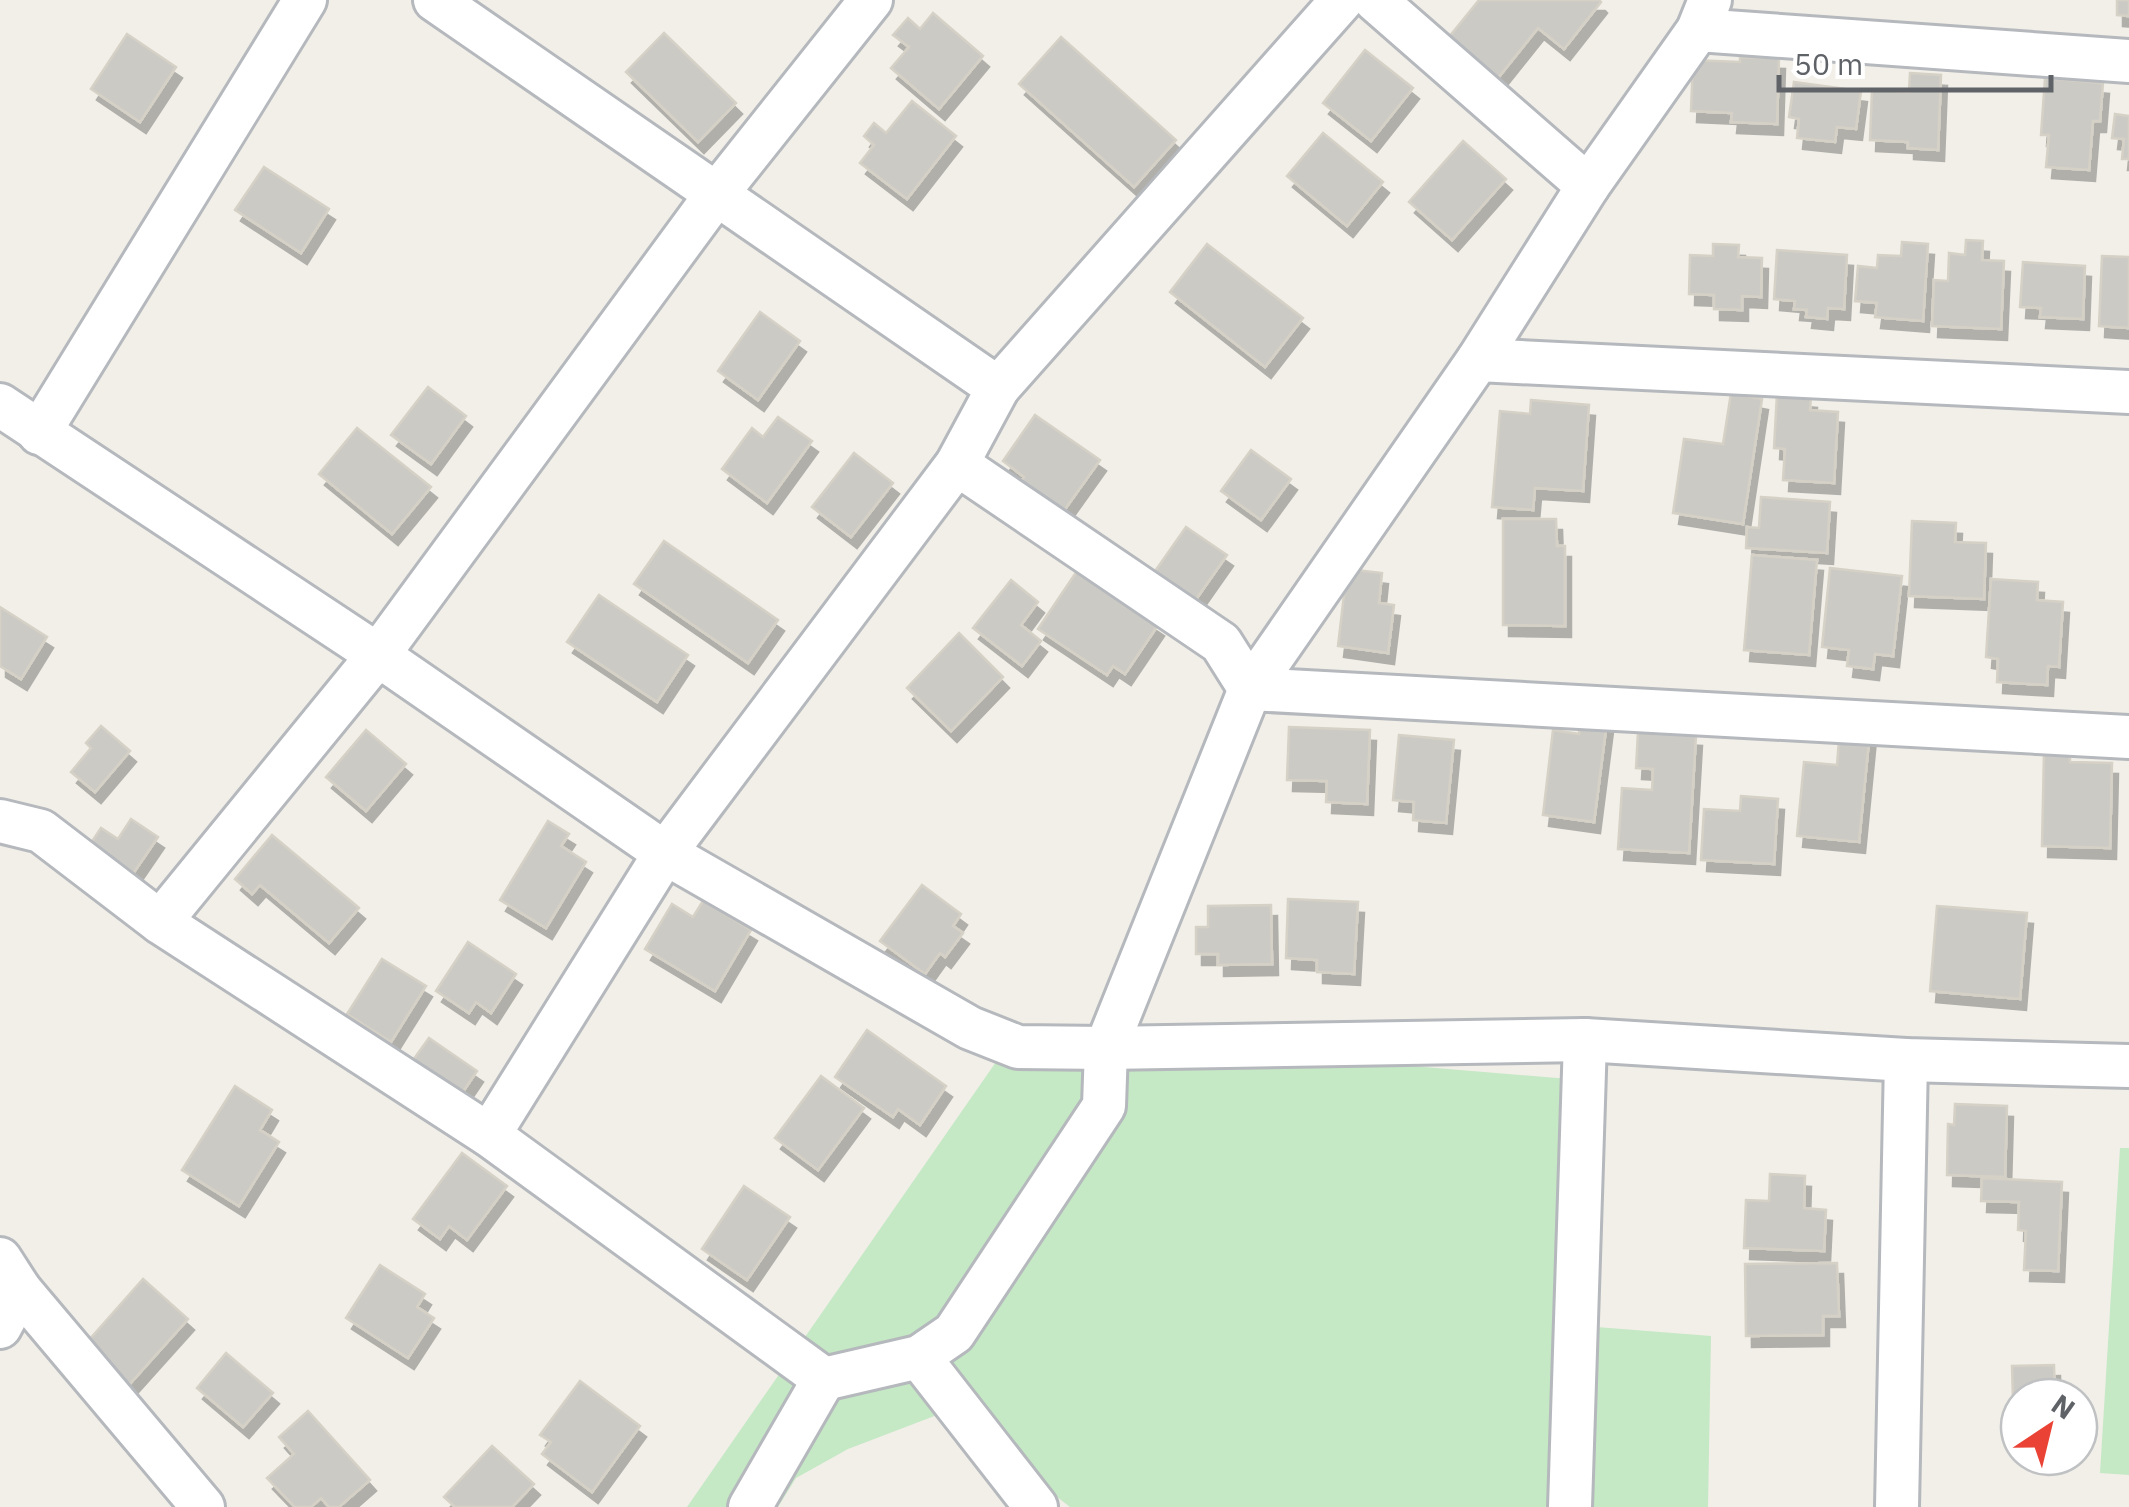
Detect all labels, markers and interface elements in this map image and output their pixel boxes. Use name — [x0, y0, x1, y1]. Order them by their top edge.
scale bar — [1779, 30, 2052, 92]
text: 50 m — [1794, 44, 1863, 83]
north arrow — [1999, 1377, 2099, 1477]
text: N — [2045, 1385, 2083, 1427]

